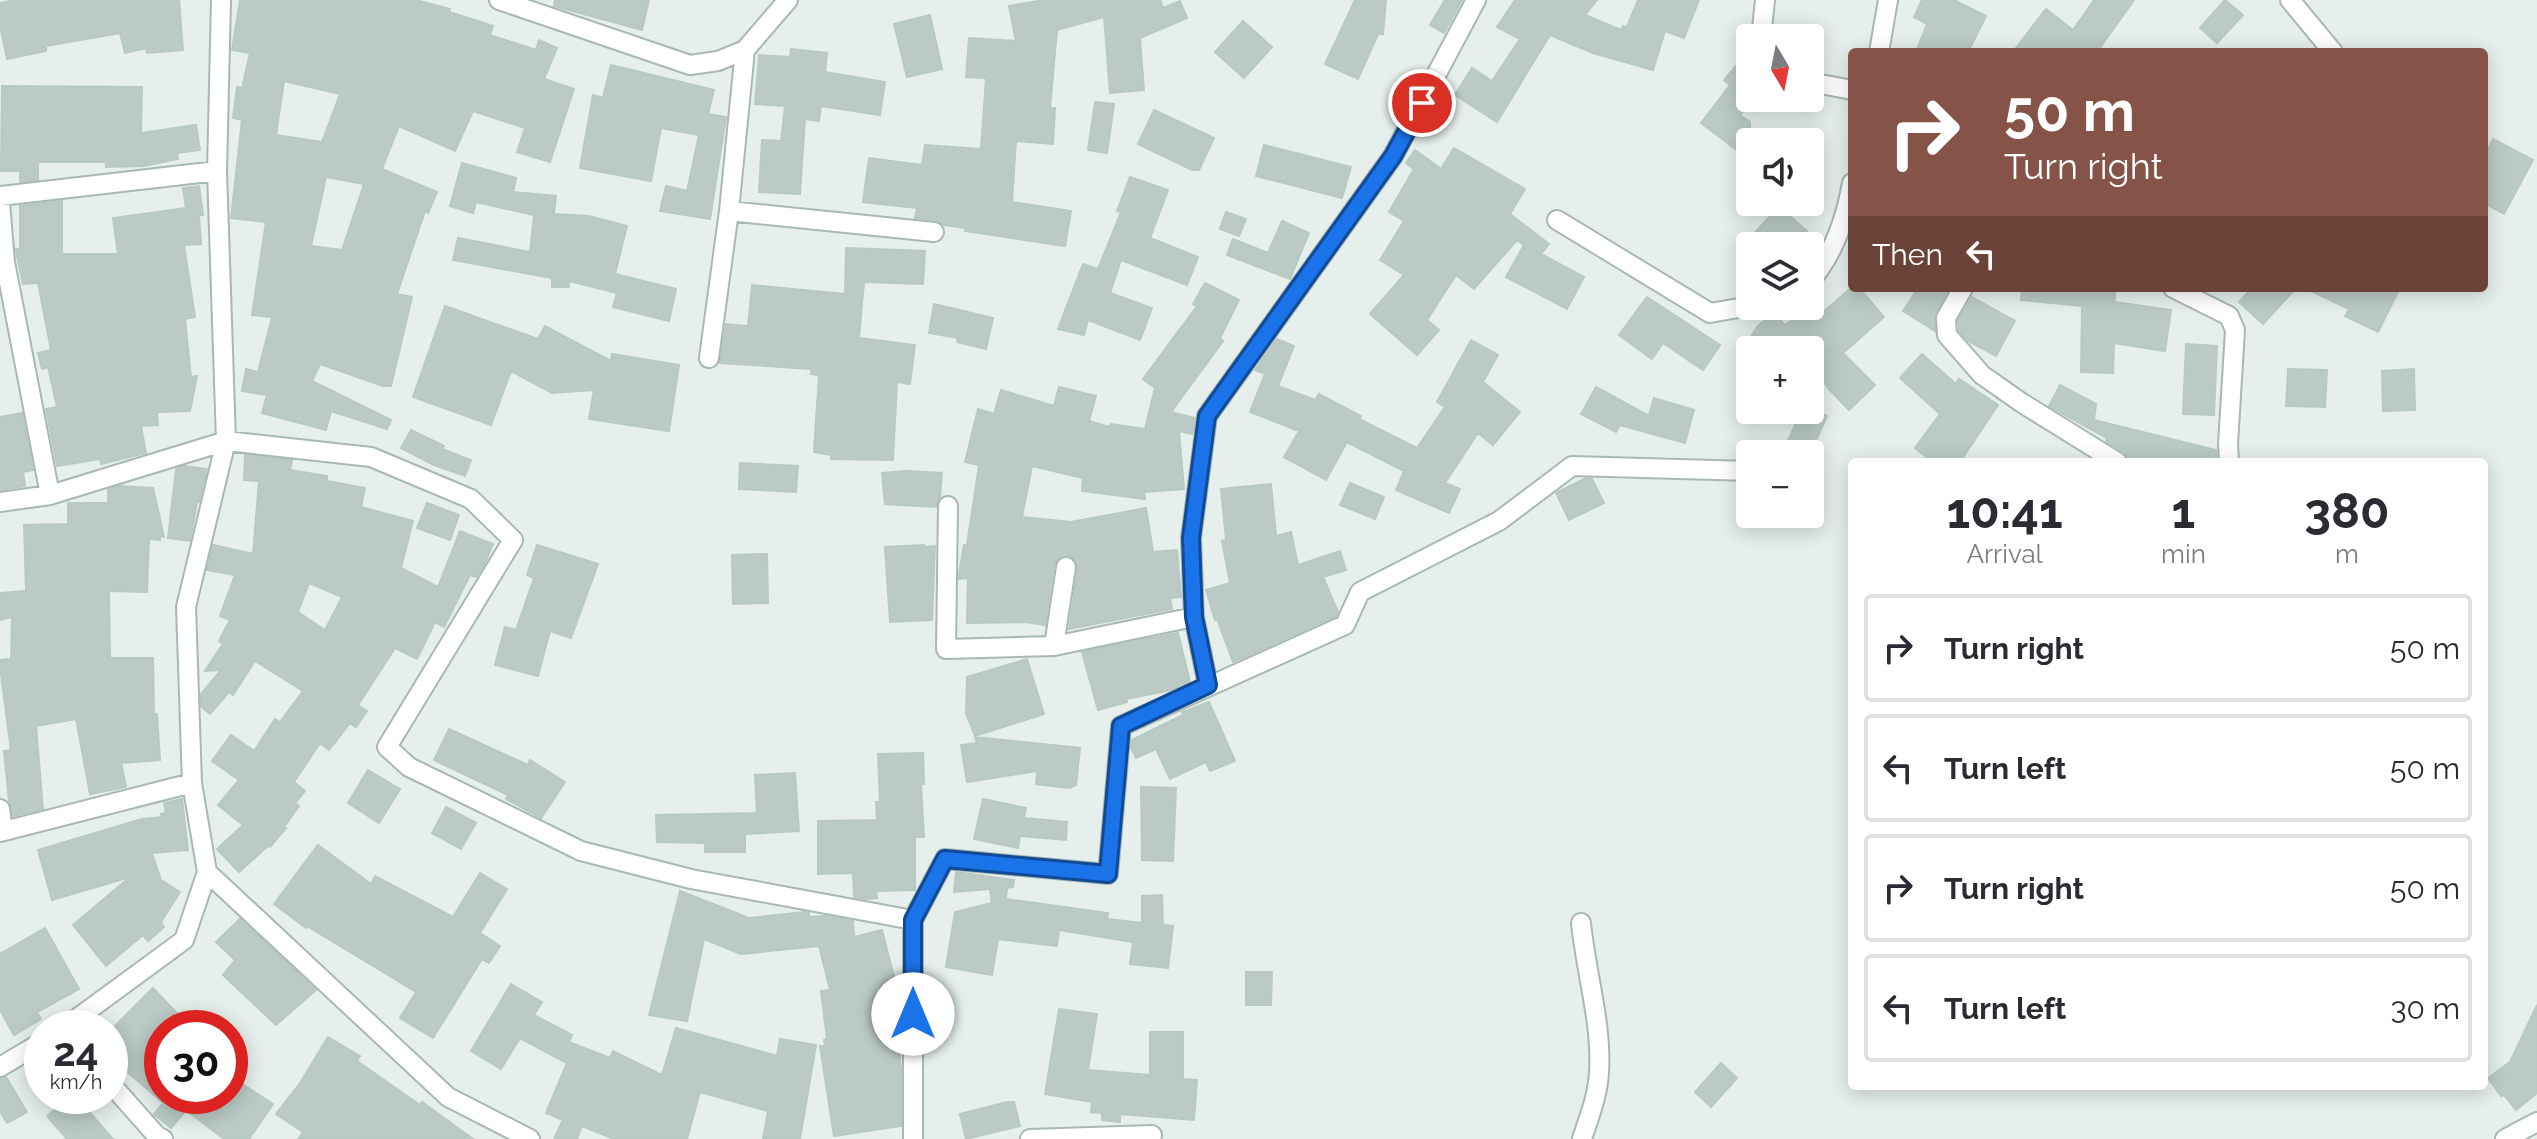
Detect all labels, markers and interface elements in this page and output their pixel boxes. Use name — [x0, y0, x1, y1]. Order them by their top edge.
north arrow — [1736, 24, 1824, 112]
map controls — [1736, 24, 1824, 528]
pin — [1388, 69, 1456, 137]
text: 50 m — [2004, 78, 2135, 144]
icon: right — [1872, 80, 1976, 184]
icon: arrive — [1400, 81, 1444, 125]
button: sound — [1736, 128, 1824, 216]
text: Turn right — [2004, 145, 2163, 187]
button: layers — [1736, 232, 1824, 320]
icon: left — [1959, 232, 2003, 276]
text: Then — [1872, 237, 1943, 272]
button: + — [1736, 336, 1824, 424]
button: − — [1736, 440, 1824, 528]
text: 10:41 — [1946, 483, 2063, 539]
text: 1 — [2172, 483, 2195, 539]
text: 380 — [2304, 483, 2390, 539]
text: Arrival — [1966, 539, 2043, 569]
text: min — [2161, 539, 2206, 569]
text: m — [2335, 539, 2359, 569]
icon: right — [1876, 626, 1920, 670]
text: Turn right — [1944, 631, 2084, 666]
text: 50 m — [2390, 631, 2460, 666]
icon: left — [1876, 746, 1920, 790]
text: Turn left — [1944, 751, 2066, 786]
text: 50 m — [2390, 751, 2460, 786]
icon: right — [1876, 866, 1920, 910]
text: Turn right — [1944, 871, 2084, 906]
text: 50 m — [2390, 871, 2460, 906]
position arrow — [871, 972, 955, 1056]
icon: left — [1876, 986, 1920, 1030]
text: Turn left — [1944, 991, 2066, 1026]
text: 30 m — [2390, 991, 2460, 1026]
speed limit sign: 30 — [144, 1010, 248, 1114]
text: 24 — [53, 1028, 99, 1075]
text: km/h — [50, 1070, 102, 1094]

